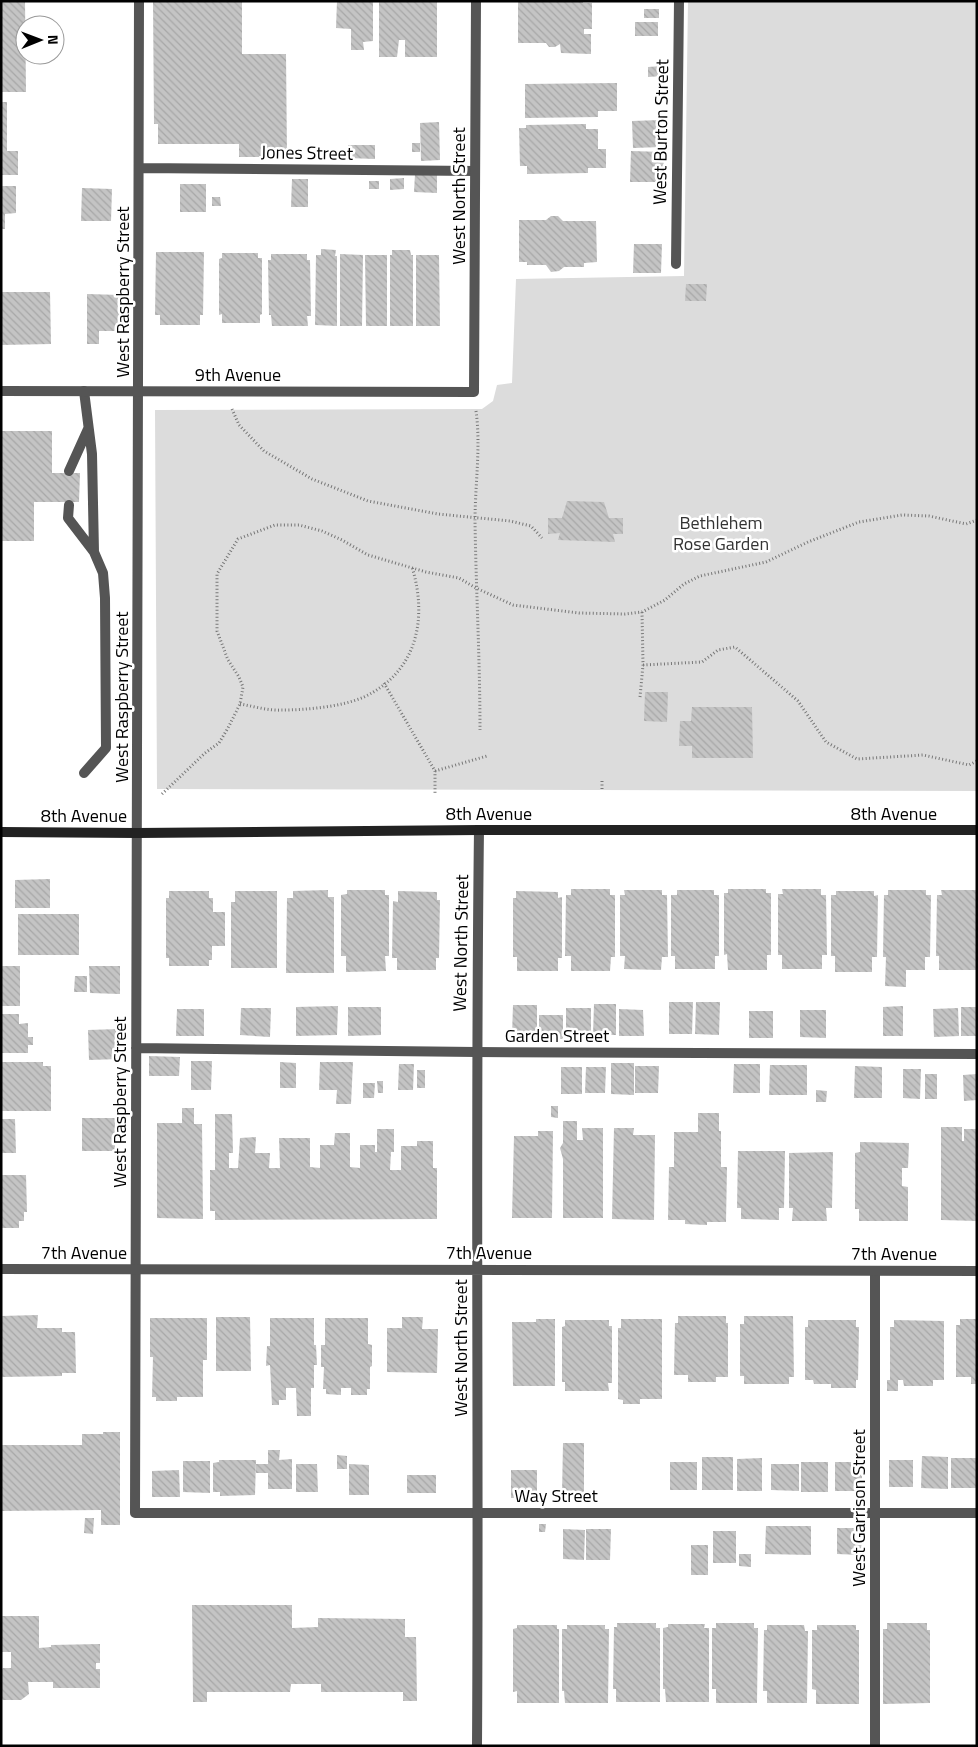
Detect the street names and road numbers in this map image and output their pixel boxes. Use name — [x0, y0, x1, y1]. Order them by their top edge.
street label: West Burton Street — [646, 58, 675, 205]
street label: West North Street — [445, 127, 472, 265]
street label: Jones Street — [261, 138, 354, 167]
street label: West Raspberry Street — [109, 206, 136, 378]
street label: 9th Avenue — [195, 361, 281, 388]
street label: West Raspberry Street — [108, 611, 135, 783]
street label: 8th Avenue — [446, 800, 532, 827]
street label: 8th Avenue — [851, 800, 937, 827]
street label: 8th Avenue — [41, 802, 127, 829]
street label: West North Street — [446, 873, 475, 1012]
street label: West Raspberry Street — [106, 1016, 133, 1188]
street label: Garden Street — [505, 1022, 610, 1049]
street label: 7th Avenue — [41, 1239, 127, 1266]
street label: 7th Avenue — [446, 1239, 532, 1266]
street label: 7th Avenue — [851, 1240, 937, 1267]
street label: West North Street — [447, 1279, 474, 1417]
street label: West Garrison Street — [845, 1428, 872, 1587]
street label: Way Street — [514, 1482, 599, 1509]

